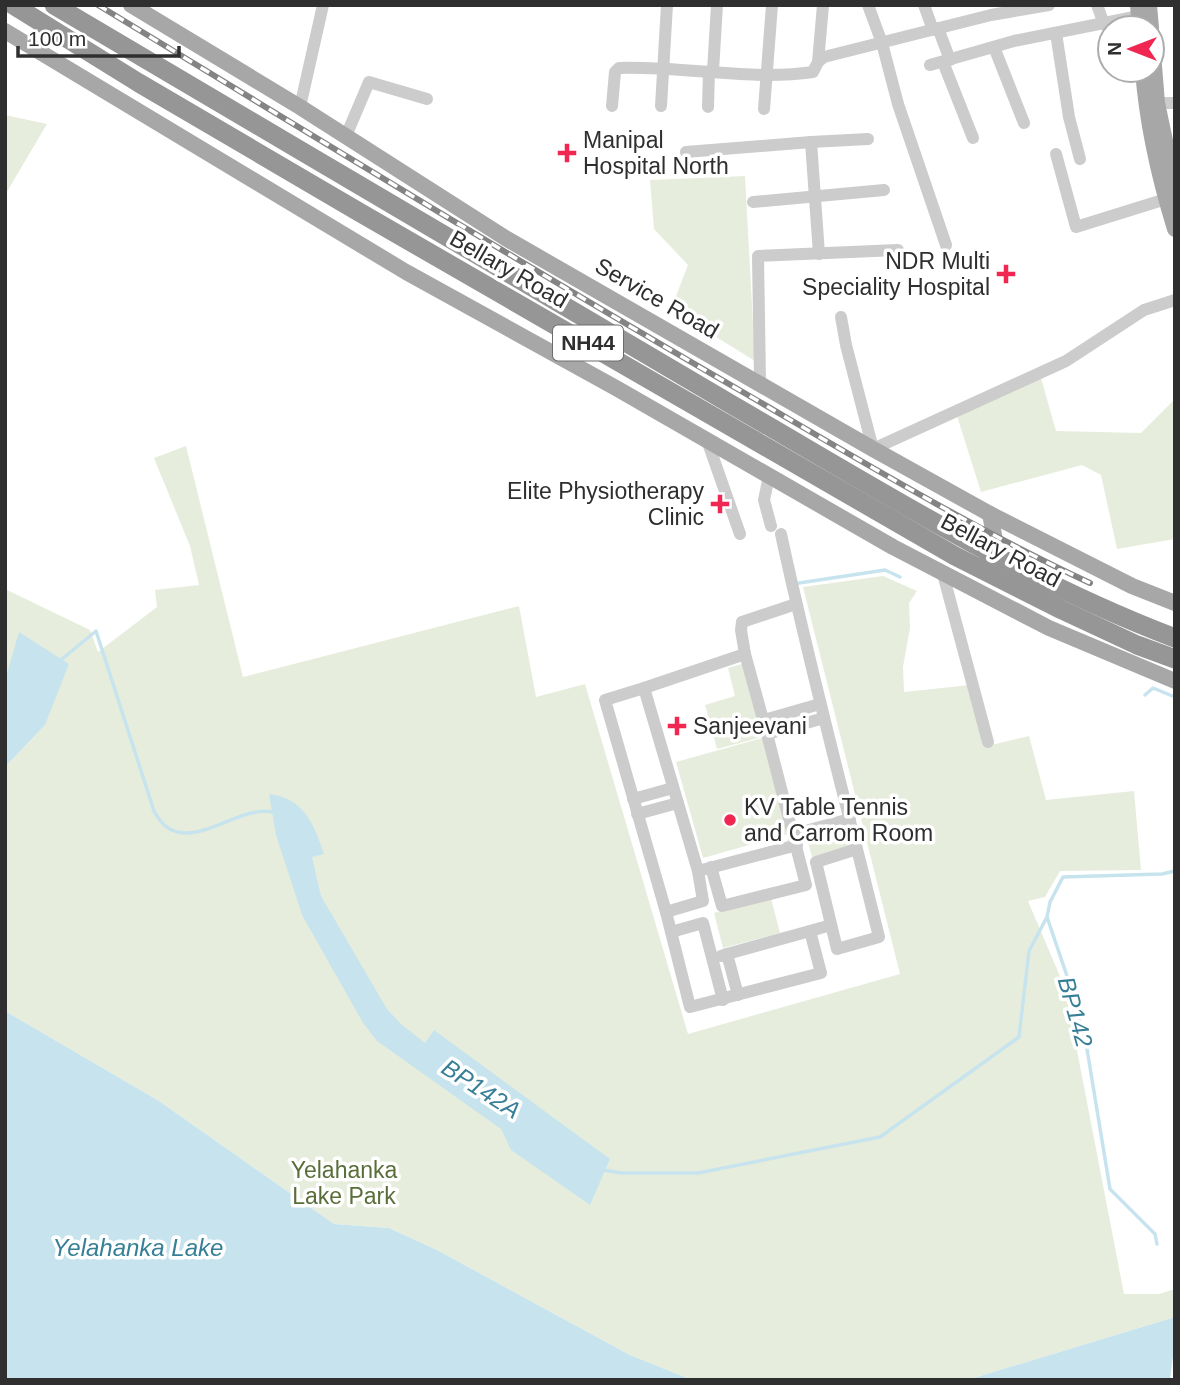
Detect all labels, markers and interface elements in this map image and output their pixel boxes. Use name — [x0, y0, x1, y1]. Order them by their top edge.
scale bar — [18, 14, 178, 58]
north arrow — [1096, 14, 1166, 84]
text: 100 m — [28, 27, 86, 50]
text: N — [1104, 42, 1125, 56]
place label: Manipal Hospital North — [583, 127, 729, 179]
marker: Manipal Hospital North — [557, 143, 577, 163]
street label: Bellary Road — [445, 225, 573, 313]
place label: NDR Multi Speciality Hospital — [802, 248, 990, 300]
street label: Service Road — [591, 252, 723, 344]
marker: NDR Multi Speciality Hospital — [996, 264, 1016, 284]
road number: NH44 — [553, 326, 623, 360]
place label: Elite Physiotherapy Clinic — [507, 478, 704, 530]
marker: Elite Physiotherapy Clinic — [710, 494, 730, 514]
street label: Bellary Road — [937, 508, 1065, 592]
place label: Sanjeevani — [693, 713, 807, 739]
marker: Sanjeevani — [667, 716, 687, 736]
place label: KV Table Tennis and Carrom Room — [744, 794, 933, 846]
marker: KV Table Tennis and Carrom Room — [722, 812, 738, 828]
water label: BP142 — [1053, 974, 1098, 1050]
water label: BP142A — [437, 1053, 526, 1124]
park label: Yelahanka Lake Park — [291, 1157, 398, 1209]
water label: Yelahanka Lake — [53, 1234, 223, 1261]

